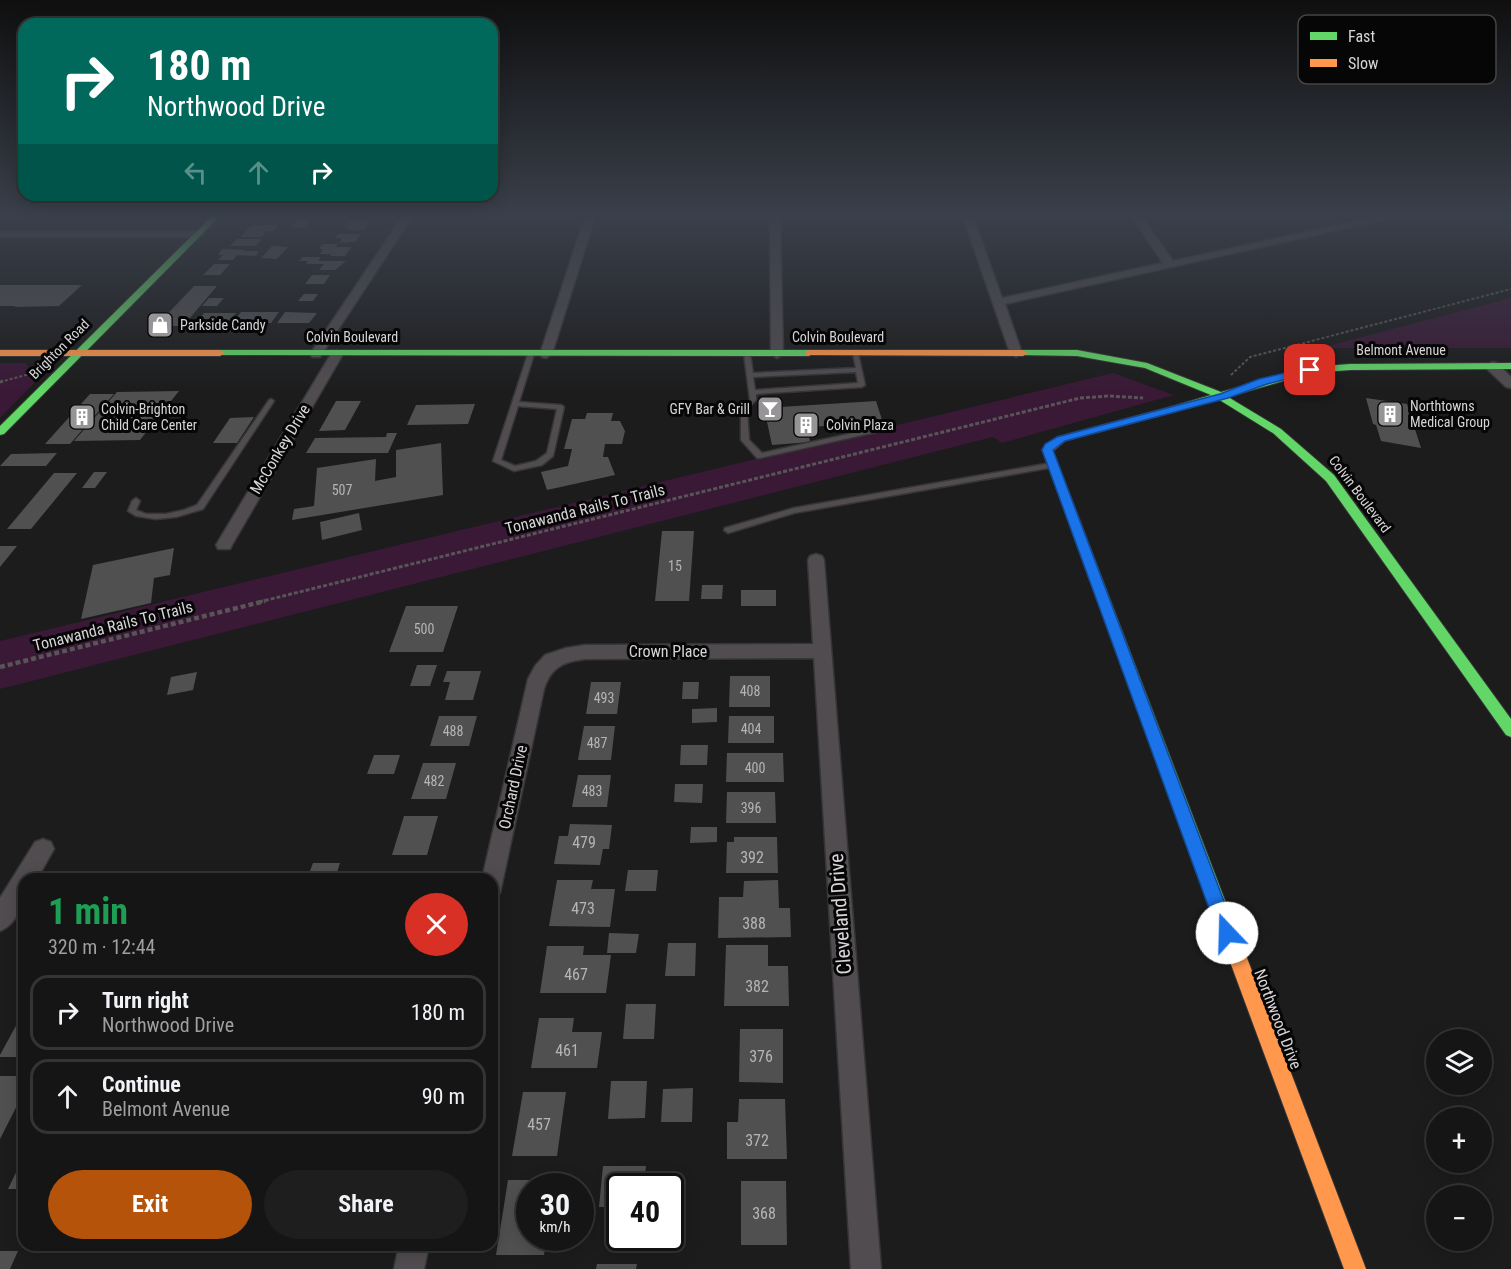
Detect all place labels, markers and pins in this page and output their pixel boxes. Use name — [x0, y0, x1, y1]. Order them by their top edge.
shop icon: Parkside Candy — [145, 310, 175, 340]
place label: Parkside Candy — [180, 317, 266, 333]
pin — [1284, 344, 1335, 395]
bar icon: GFY Bar & Grill — [755, 394, 785, 424]
place label: Northtowns Medical Group — [1410, 398, 1490, 430]
building icon: Northtowns Medical Group — [1375, 399, 1405, 429]
place label: Colvin-Brighton Child Care Center — [101, 401, 197, 433]
place label: GFY Bar & Grill — [670, 401, 750, 417]
building icon: Colvin-Brighton Child Care Center — [67, 402, 97, 432]
building icon: Colvin Plaza — [791, 410, 821, 440]
place label: Colvin Plaza — [826, 417, 894, 433]

